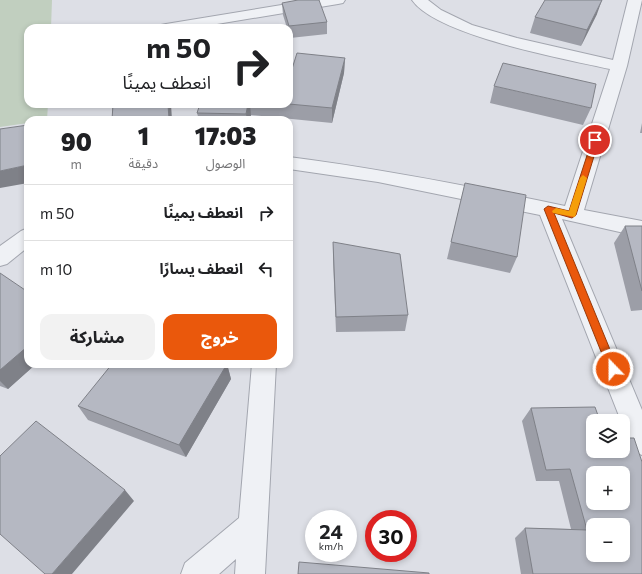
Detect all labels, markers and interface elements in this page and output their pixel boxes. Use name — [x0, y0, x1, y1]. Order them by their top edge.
text: 50 m — [146, 30, 211, 64]
icon: right — [225, 40, 277, 92]
text: انعطف يمينًا — [123, 71, 211, 93]
text: 1 — [138, 121, 149, 150]
text: 17:03 — [195, 121, 256, 150]
pin — [578, 123, 612, 157]
text: 90 — [61, 127, 92, 156]
icon: arrive — [584, 129, 606, 151]
text: دقيقة — [129, 155, 158, 171]
text: الوصول — [206, 155, 245, 171]
text: m — [71, 156, 82, 172]
icon: right — [255, 202, 277, 224]
text: انعطف يمينًا — [163, 203, 243, 221]
text: 50 m — [40, 204, 74, 222]
icon: left — [255, 258, 277, 280]
text: انعطف يسارًا — [160, 259, 243, 277]
text: 10 m — [40, 260, 72, 278]
button: مشاركة — [40, 314, 155, 360]
button: خروج — [163, 314, 277, 360]
position arrow — [592, 348, 634, 390]
map controls — [586, 414, 630, 562]
button: layers — [586, 414, 630, 458]
button: + — [586, 466, 630, 510]
speed limit sign: 30 — [365, 510, 417, 562]
button: − — [586, 518, 630, 562]
text: 24 — [319, 519, 343, 543]
text: km/h — [319, 540, 343, 552]

